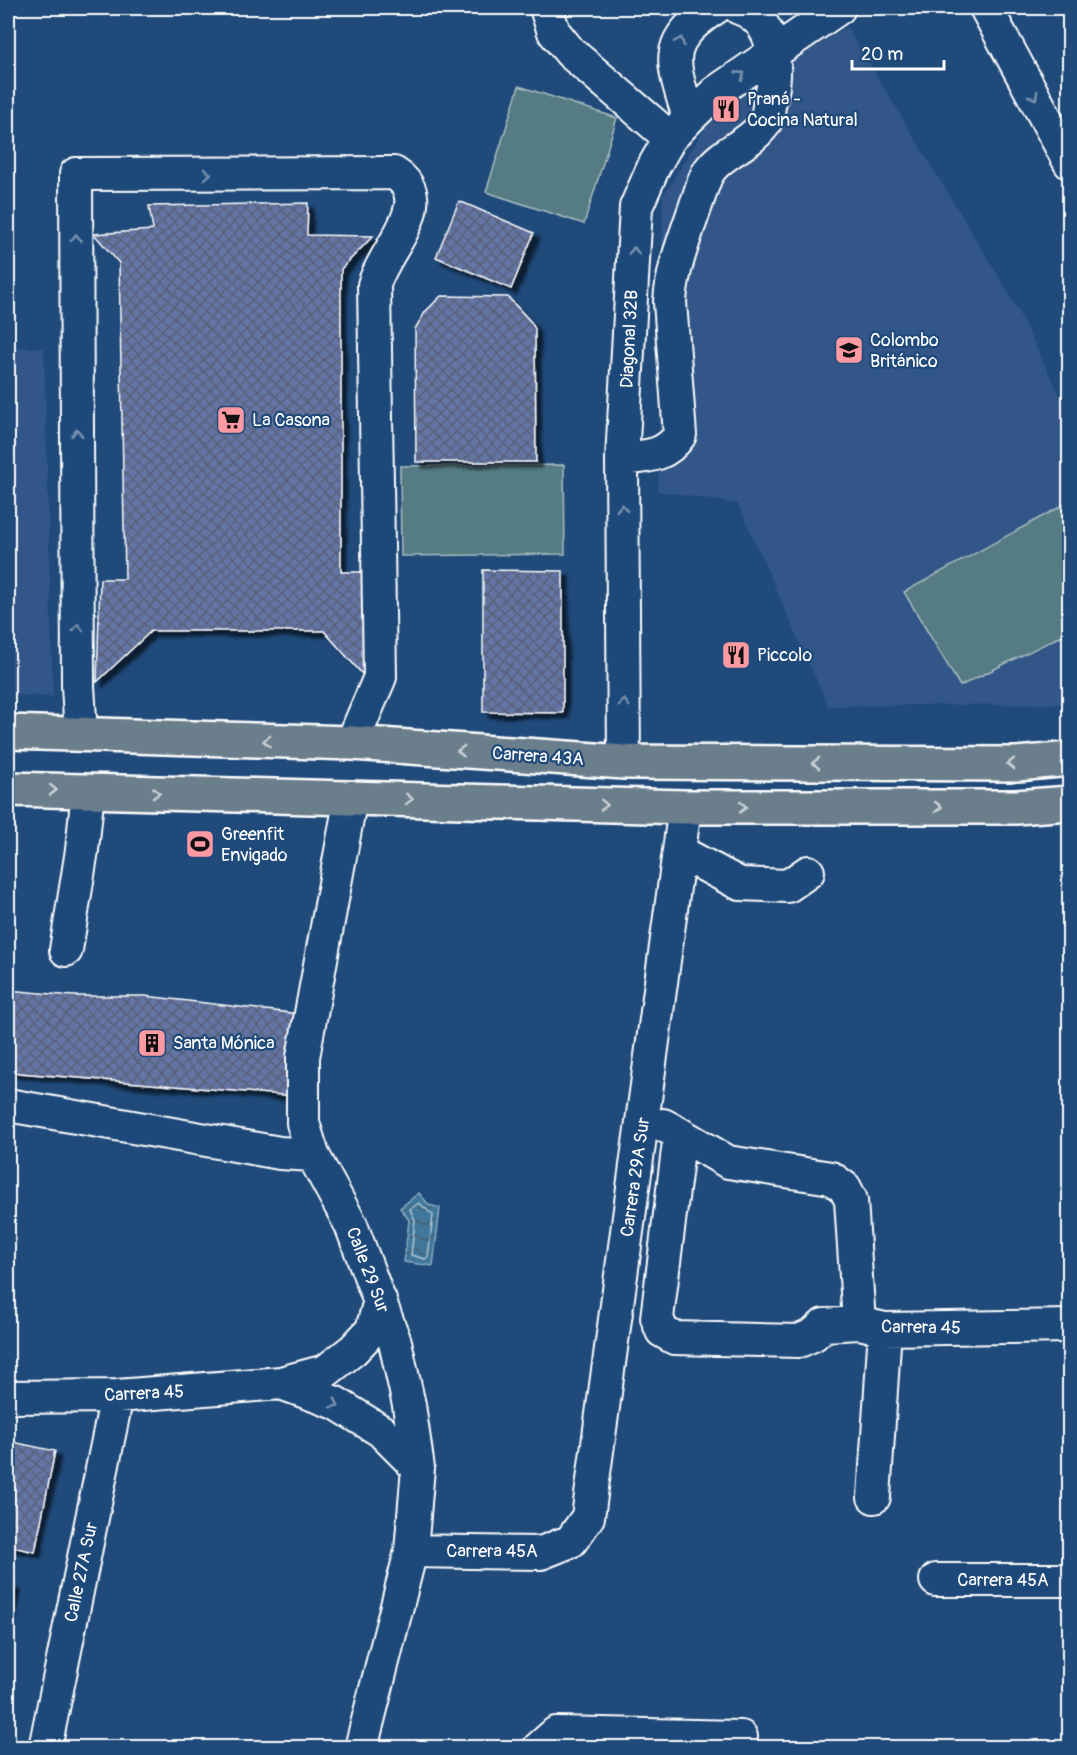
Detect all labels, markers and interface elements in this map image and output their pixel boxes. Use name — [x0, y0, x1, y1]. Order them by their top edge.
scale bar — [852, 33, 944, 71]
one-way arrow — [673, 37, 685, 48]
text: 20 m — [861, 43, 903, 66]
one-way arrow — [734, 71, 745, 82]
place label: Praná - Cocina Natural — [747, 88, 858, 132]
one-way arrow — [1027, 90, 1038, 100]
restaurant icon: Praná - Cocina Natural — [710, 93, 742, 125]
one-way arrow — [203, 168, 212, 180]
one-way arrow — [70, 233, 83, 242]
one-way arrow — [627, 246, 640, 255]
street label: Diagonal 32B — [615, 289, 644, 389]
place label: Colombo Británico — [870, 329, 939, 373]
school or university icon: Colombo Británico — [833, 334, 865, 366]
supermarket icon: La Casona — [215, 404, 247, 436]
place label: La Casona — [252, 409, 330, 432]
one-way arrow — [71, 428, 83, 437]
one-way arrow — [616, 504, 628, 513]
one-way arrow — [72, 623, 84, 632]
restaurant icon: Piccolo — [720, 639, 752, 671]
place label: Piccolo — [757, 644, 812, 667]
one-way arrow — [618, 699, 630, 708]
one-way arrow — [262, 734, 271, 747]
street label: Carrera 43A — [491, 742, 585, 771]
one-way arrow — [457, 744, 466, 757]
one-way arrow — [812, 757, 821, 769]
one-way arrow — [1007, 758, 1016, 770]
one-way arrow — [48, 784, 57, 796]
one-way arrow — [152, 787, 161, 799]
one-way arrow — [405, 793, 414, 805]
one-way arrow — [600, 799, 609, 811]
one-way arrow — [739, 801, 748, 813]
one-way arrow — [934, 801, 943, 813]
place label: Greenfit Envigado — [221, 823, 288, 867]
sports icon: Greenfit Envigado — [184, 828, 216, 860]
building icon: Santa Mónica — [136, 1027, 168, 1059]
place label: Santa Mónica — [173, 1032, 275, 1055]
street label: Carrera 29A Sur — [616, 1115, 655, 1238]
street label: Calle 29 Sur — [341, 1224, 395, 1317]
street label: Carrera 45 — [881, 1315, 961, 1340]
street label: Carrera 45 — [104, 1380, 184, 1407]
one-way arrow — [329, 1397, 340, 1408]
street label: Calle 27A Sur — [60, 1519, 103, 1624]
street label: Carrera 45A — [446, 1540, 538, 1563]
street label: Carrera 45A — [957, 1569, 1049, 1592]

